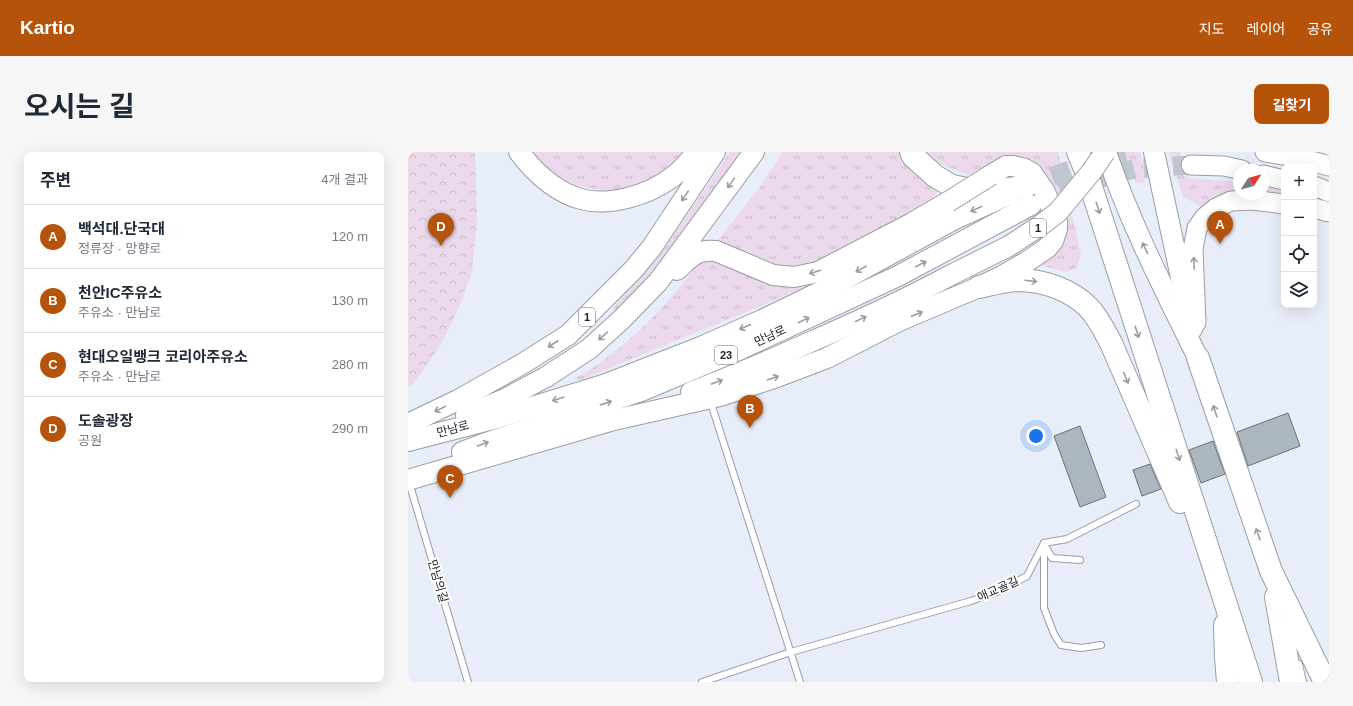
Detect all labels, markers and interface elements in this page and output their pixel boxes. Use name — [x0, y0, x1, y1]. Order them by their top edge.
text: Kartio — [20, 17, 75, 38]
text: 지도 — [1199, 21, 1225, 37]
text: 레이어 — [1247, 21, 1285, 37]
text: 공유 — [1307, 21, 1333, 37]
button: 길찾기 — [1254, 84, 1329, 124]
text: 오시는 길 — [24, 91, 135, 122]
north arrow — [1233, 164, 1269, 200]
map controls — [1281, 164, 1317, 308]
button: + — [1281, 164, 1317, 200]
text: 주변 — [40, 171, 71, 190]
text: 4개 결과 — [321, 172, 368, 187]
one-way arrow — [727, 178, 736, 189]
one-way arrow — [681, 190, 689, 202]
button: − — [1281, 200, 1317, 236]
one-way arrow — [1094, 202, 1102, 214]
one-way arrow — [971, 206, 983, 213]
pin: A — [1207, 211, 1233, 244]
pin: D — [428, 213, 454, 246]
road number: 1 — [1030, 219, 1046, 237]
text: 백석대.단국대 — [78, 220, 165, 237]
text: A — [48, 229, 58, 244]
text: 120 m — [332, 229, 368, 244]
button: locate — [1281, 236, 1317, 272]
text: 정류장 · 망향로 — [78, 241, 161, 256]
one-way arrow — [1141, 242, 1148, 254]
one-way arrow — [1190, 257, 1198, 270]
one-way arrow — [915, 259, 927, 267]
one-way arrow — [856, 266, 868, 274]
one-way arrow — [809, 269, 822, 276]
button: layers — [1281, 272, 1317, 308]
one-way arrow — [1024, 278, 1037, 285]
text: 천안IC주유소 — [78, 284, 162, 301]
text: B — [48, 293, 58, 308]
text: 130 m — [332, 293, 368, 308]
text: 주유소 · 만남로 — [78, 305, 161, 320]
road number: 1 — [579, 308, 595, 326]
one-way arrow — [911, 309, 923, 317]
one-way arrow — [855, 315, 867, 322]
one-way arrow — [797, 316, 809, 323]
street label: 만남로 — [752, 323, 788, 349]
one-way arrow — [739, 324, 751, 331]
one-way arrow — [1134, 325, 1141, 338]
one-way arrow — [598, 332, 608, 341]
one-way arrow — [548, 340, 559, 348]
road number: 23 — [715, 346, 737, 364]
text: 현대오일뱅크 코리아주유소 — [78, 348, 248, 365]
text: C — [48, 357, 58, 372]
text: 280 m — [332, 357, 368, 372]
text: 주유소 · 만남로 — [78, 369, 161, 384]
one-way arrow — [1122, 371, 1130, 383]
one-way arrow — [766, 374, 779, 381]
one-way arrow — [710, 378, 722, 386]
pin: B — [737, 395, 763, 428]
one-way arrow — [552, 396, 565, 403]
one-way arrow — [600, 398, 612, 406]
one-way arrow — [435, 406, 447, 413]
one-way arrow — [1211, 406, 1219, 418]
text: 도솔광장 — [78, 412, 133, 429]
street label: 만남로 — [435, 418, 471, 440]
text: D — [48, 421, 58, 436]
text: 290 m — [332, 421, 368, 436]
your location — [1026, 426, 1046, 446]
text: 공원 — [78, 433, 102, 448]
one-way arrow — [477, 440, 489, 448]
one-way arrow — [1175, 449, 1182, 462]
pin: C — [437, 465, 463, 498]
one-way arrow — [1254, 528, 1261, 541]
street label: 만남의길 — [425, 558, 451, 604]
street label: 애교골길 — [975, 574, 1021, 604]

